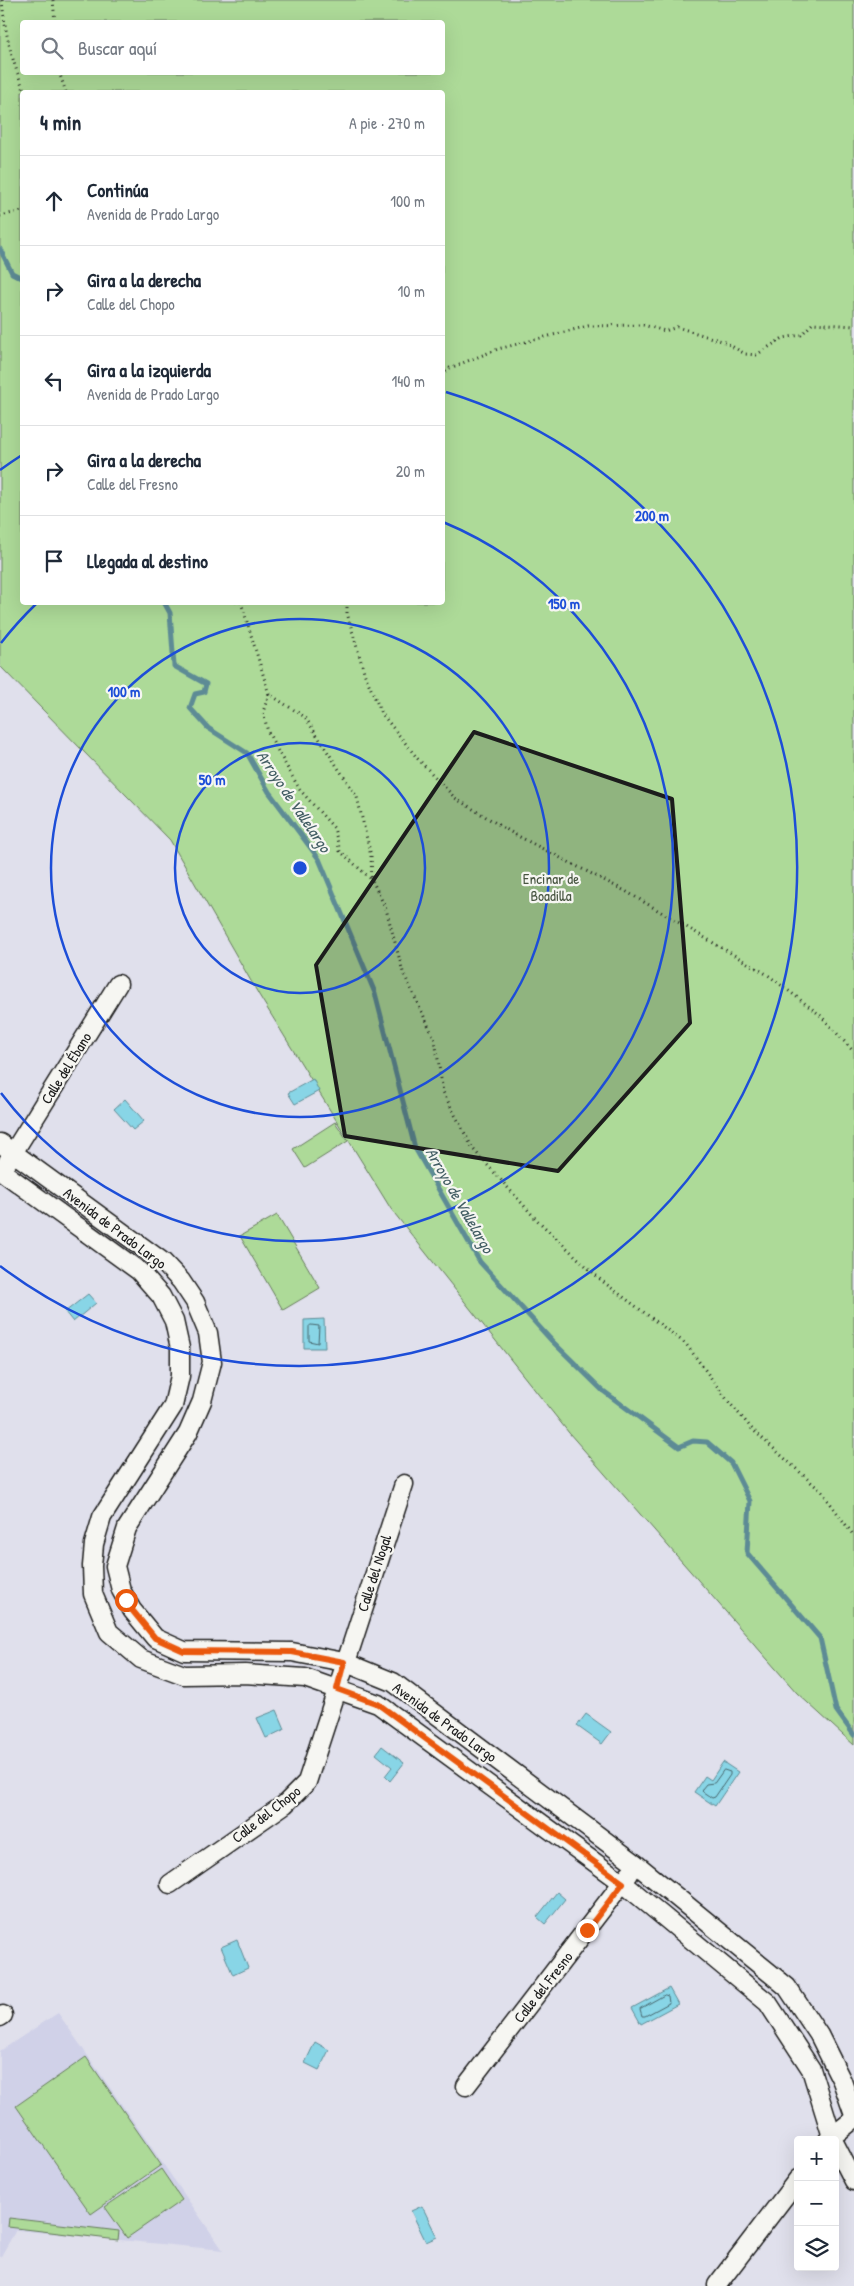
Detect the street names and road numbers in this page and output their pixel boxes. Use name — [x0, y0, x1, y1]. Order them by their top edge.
street label: Calle del Ébano — [36, 1028, 96, 1108]
street label: Avenida de Prado Largo — [59, 1182, 171, 1274]
street label: Calle del Nogal — [352, 1532, 396, 1614]
street label: Avenida de Prado Largo — [389, 1677, 501, 1767]
street label: Calle del Chopo — [227, 1780, 305, 1848]
street label: Calle del Fresno — [508, 1947, 578, 2027]

